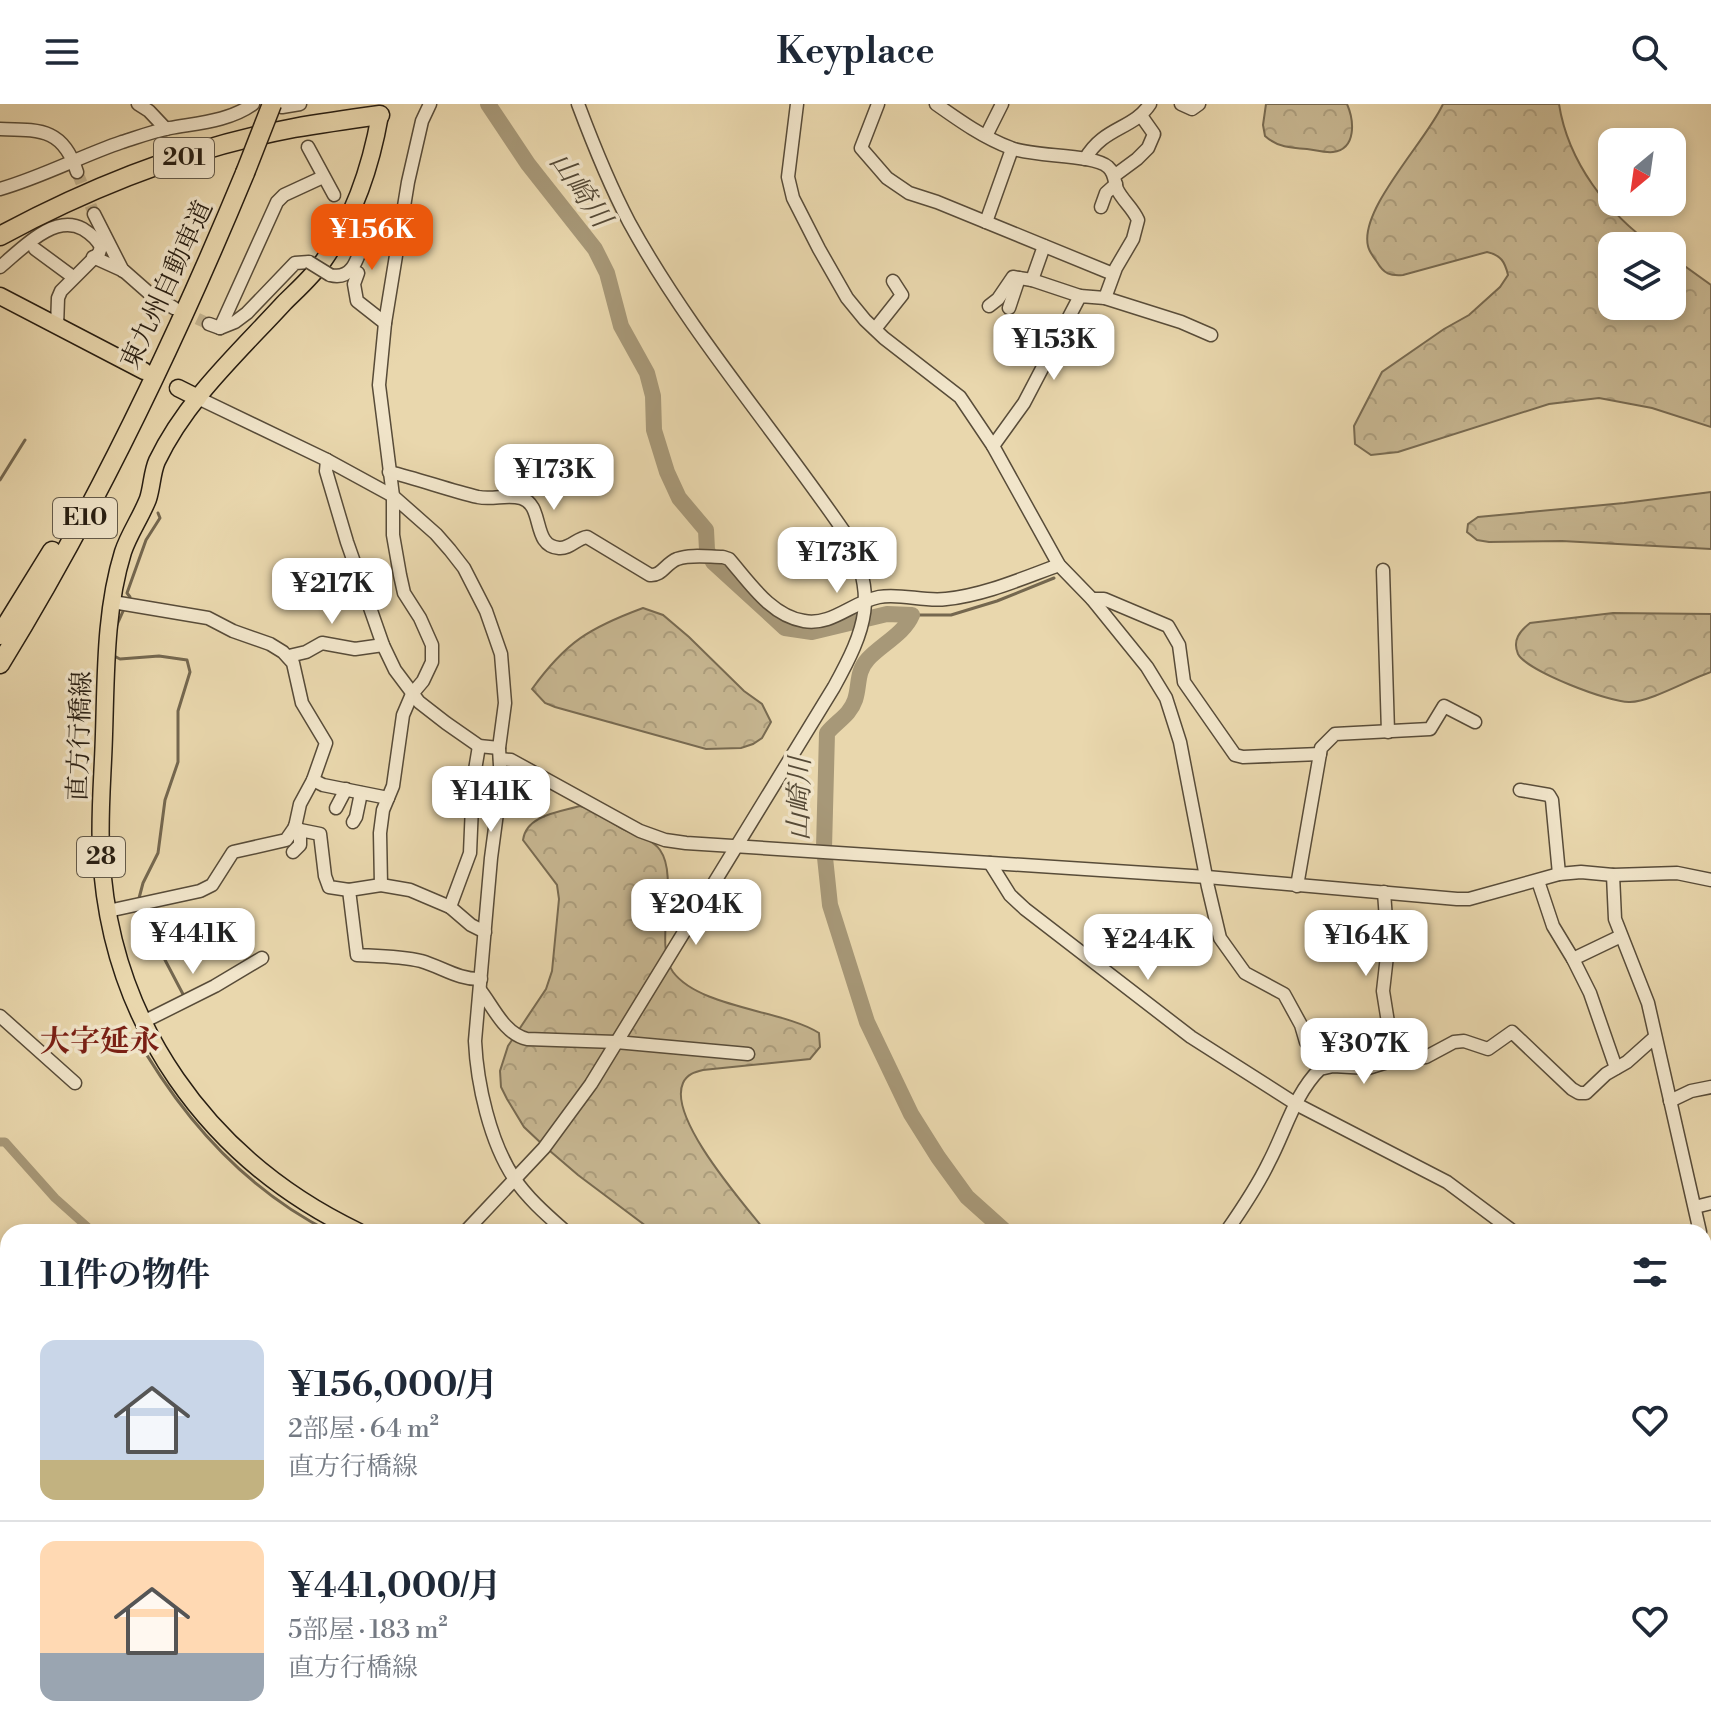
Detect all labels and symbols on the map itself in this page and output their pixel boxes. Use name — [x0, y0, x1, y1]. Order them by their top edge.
north arrow — [1598, 128, 1686, 216]
road number: 201 — [154, 138, 214, 178]
water label: 山崎川 — [542, 146, 620, 237]
street label: 東九州自動車道 — [114, 196, 220, 374]
pin: ¥156K — [316, 204, 428, 272]
pin: ¥153K — [998, 314, 1110, 382]
pin: ¥173K — [498, 444, 610, 512]
road number: E10 — [53, 498, 117, 538]
pin: ¥173K — [781, 527, 893, 595]
pin: ¥217K — [276, 558, 388, 626]
street label: 直方行橋線 — [62, 670, 98, 802]
water label: 山崎川 — [782, 754, 818, 841]
pin: ¥141K — [435, 766, 547, 834]
road number: 28 — [77, 837, 125, 877]
pin: ¥204K — [640, 879, 752, 947]
pin: ¥441K — [137, 908, 249, 976]
pin: ¥164K — [1310, 910, 1422, 978]
pin: ¥244K — [1092, 914, 1204, 982]
pin: ¥307K — [1308, 1018, 1420, 1086]
district label: 大字延永 — [40, 1023, 160, 1061]

